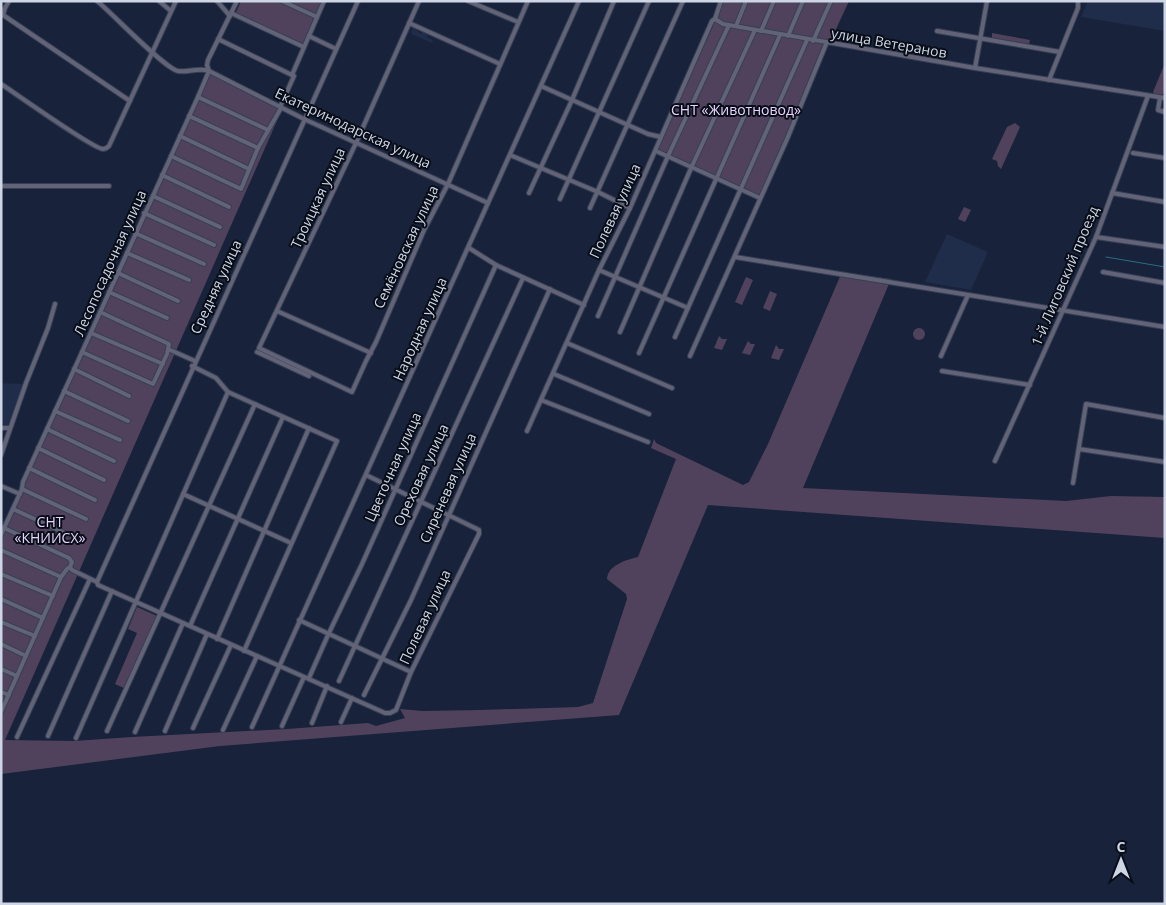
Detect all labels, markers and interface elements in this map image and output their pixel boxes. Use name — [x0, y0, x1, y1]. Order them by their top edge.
street label: улица Ветеранов — [830, 23, 948, 62]
street label: Екатеринодарская улица — [272, 83, 434, 172]
park label: СНТ «Животновод» — [671, 100, 801, 119]
street label: Троицкая улица — [286, 144, 349, 251]
street label: Полевая улица — [584, 160, 645, 261]
street label: Семёновская улица — [369, 182, 442, 311]
street label: Лесопосадочная улица — [69, 187, 150, 339]
street label: 1-й Лиговский проезд — [1026, 203, 1103, 349]
street label: Средняя улица — [185, 237, 246, 337]
street label: Народная улица — [388, 274, 451, 384]
street label: Цветочная улица — [360, 409, 425, 525]
street label: Ореховая улица — [389, 421, 453, 529]
street label: Сиреневая улица — [415, 430, 480, 546]
park label: СНТ «КНИИСХ» — [15, 512, 86, 547]
street label: Полевая улица — [394, 566, 455, 667]
north arrow — [1096, 835, 1146, 885]
text: С — [1117, 837, 1126, 856]

